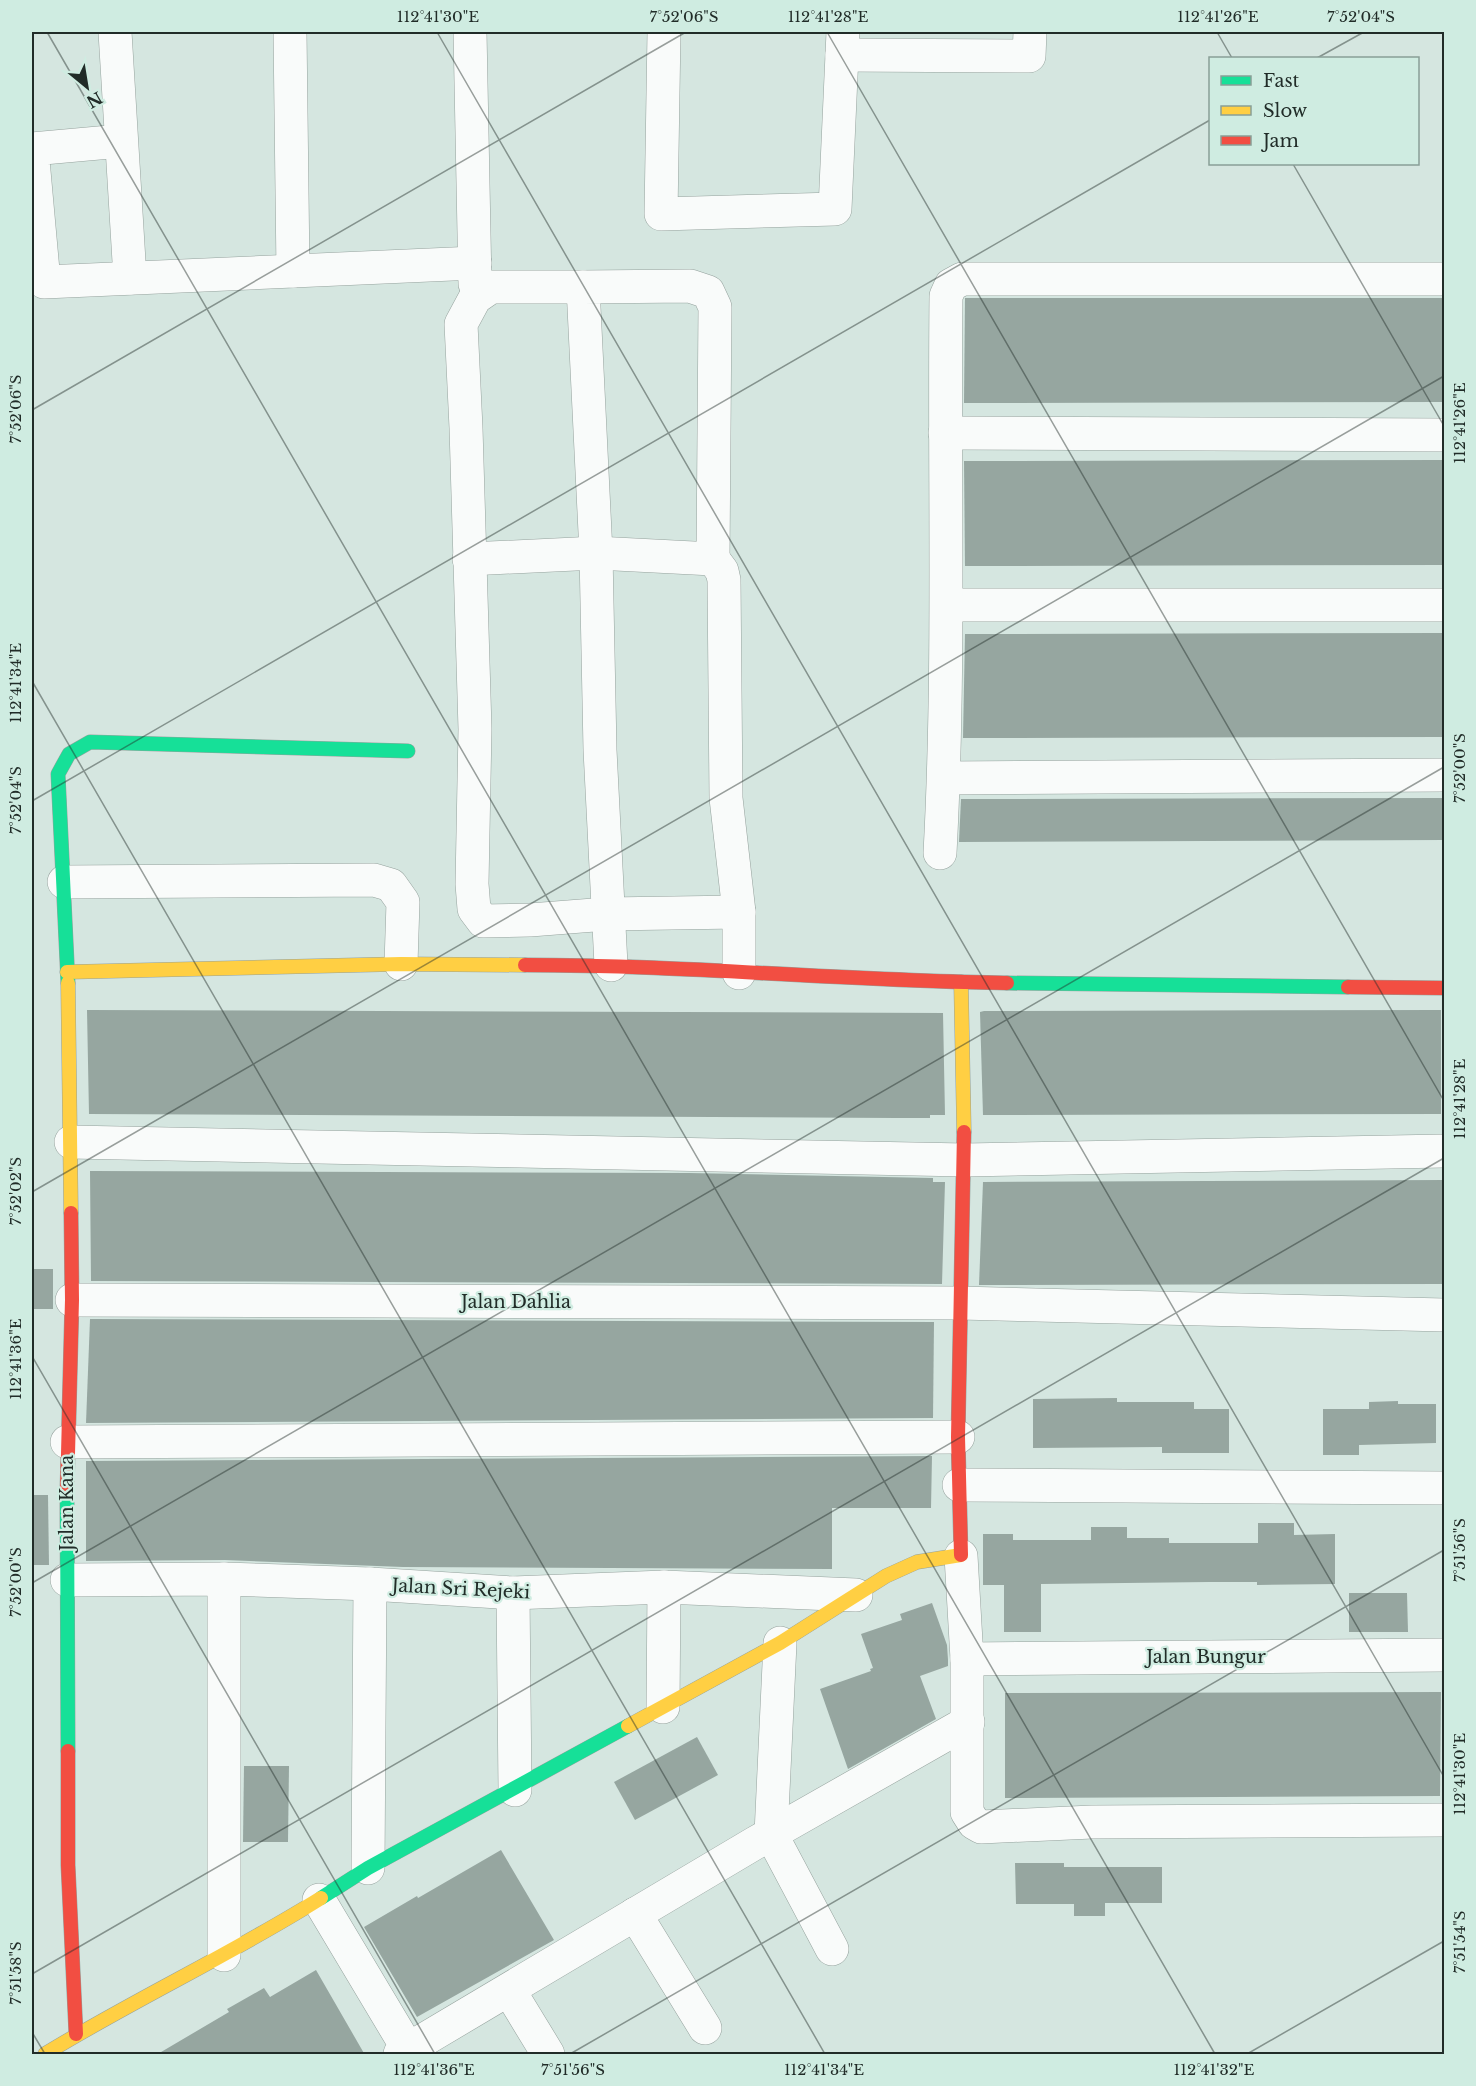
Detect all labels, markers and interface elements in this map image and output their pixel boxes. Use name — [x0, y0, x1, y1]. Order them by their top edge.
text: 112°41'30"E — [397, 7, 479, 26]
text: 7°52'06"S — [650, 7, 718, 26]
text: 112°41'28"E — [788, 7, 868, 26]
text: 112°41'26"E — [1177, 7, 1259, 26]
text: 7°52'04"S — [1327, 7, 1395, 26]
north arrow — [57, 57, 117, 117]
legend — [1209, 57, 1419, 165]
text: Fast — [1263, 70, 1300, 92]
text: N — [83, 88, 106, 112]
text: Slow — [1263, 100, 1308, 122]
text: Jam — [1261, 130, 1299, 152]
text: 7°52'06"S — [6, 375, 25, 443]
text: 112°41'26"E — [1450, 382, 1469, 464]
text: 112°41'34"E — [6, 643, 25, 723]
text: 7°52'00"S — [1450, 733, 1469, 803]
text: 7°52'04"S — [6, 766, 25, 834]
text: 112°41'28"E — [1450, 1059, 1469, 1139]
text: 7°52'02"S — [6, 1157, 25, 1225]
street label: Jalan Dahlia — [459, 1291, 571, 1313]
text: 112°41'36"E — [6, 1318, 25, 1400]
street label: Jalan Kana — [56, 1455, 78, 1553]
text: 7°51'56"S — [1450, 1518, 1469, 1582]
text: 7°52'00"S — [6, 1547, 25, 1617]
street label: Jalan Sri Rejeki — [389, 1574, 531, 1604]
street label: Jalan Bungur — [1144, 1646, 1266, 1668]
text: 112°41'30"E — [1450, 1733, 1469, 1815]
text: 7°51'54"S — [1450, 1911, 1469, 1973]
text: 7°51'58"S — [6, 1941, 25, 2005]
text: 112°41'36"E — [393, 2060, 475, 2079]
text: 7°51'56"S — [541, 2060, 605, 2079]
text: 112°41'34"E — [784, 2060, 864, 2079]
text: 112°41'32"E — [1174, 2060, 1255, 2079]

